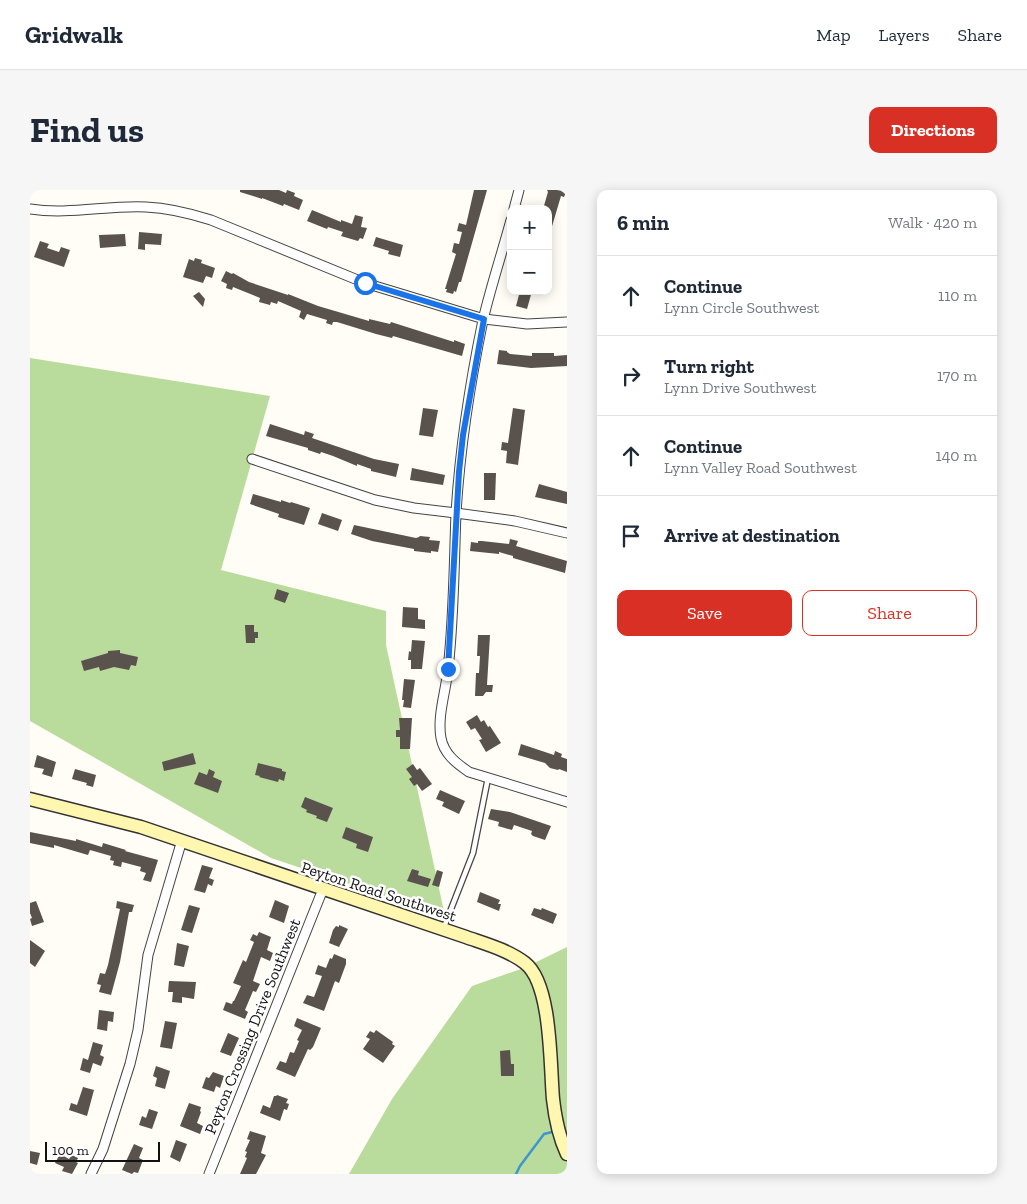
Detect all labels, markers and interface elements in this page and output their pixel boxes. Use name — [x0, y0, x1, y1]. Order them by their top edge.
text: Gridwalk — [25, 20, 123, 49]
text: Map — [816, 24, 851, 46]
text: Layers — [879, 24, 930, 46]
text: Share — [958, 24, 1002, 46]
button: Directions — [869, 107, 997, 153]
text: Find us — [30, 109, 144, 151]
map controls — [507, 205, 552, 295]
button: + — [507, 205, 552, 250]
text: 6 min — [617, 210, 669, 235]
text: Walk · 420 m — [888, 213, 977, 232]
button: − — [507, 250, 552, 295]
route start — [354, 272, 377, 295]
text: Continue — [664, 275, 742, 298]
icon: ahead — [617, 282, 645, 310]
text: 110 m — [938, 286, 977, 305]
text: Lynn Circle Southwest — [664, 298, 819, 317]
text: Turn right — [664, 355, 754, 378]
icon: right — [617, 362, 645, 390]
text: 170 m — [937, 366, 977, 385]
text: Lynn Drive Southwest — [664, 378, 816, 397]
text: Continue — [664, 435, 742, 458]
icon: ahead — [617, 442, 645, 470]
text: 140 m — [936, 446, 977, 465]
text: Lynn Valley Road Southwest — [664, 458, 857, 477]
icon: arrive — [617, 522, 645, 550]
text: Arrive at destination — [664, 524, 840, 547]
button: Save — [617, 590, 792, 636]
button: Share — [802, 590, 977, 636]
route end — [437, 658, 460, 681]
street label: Peyton Road Southwest — [299, 857, 459, 926]
street label: Peyton Crossing Drive Southwest — [200, 916, 304, 1137]
scale bar — [45, 1139, 160, 1162]
text: 100 m — [52, 1142, 89, 1159]

